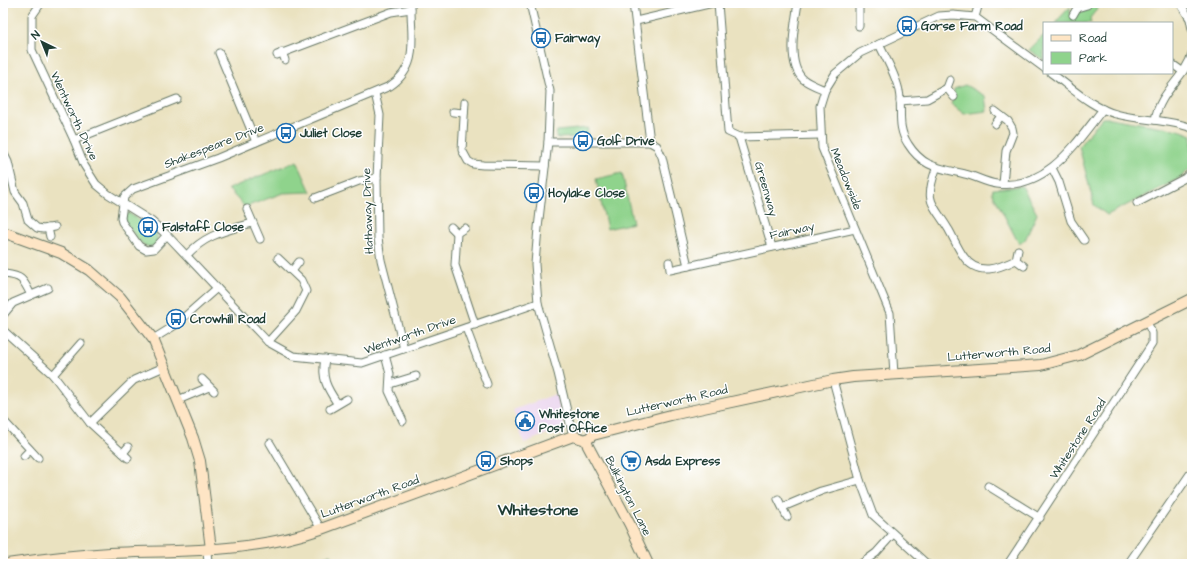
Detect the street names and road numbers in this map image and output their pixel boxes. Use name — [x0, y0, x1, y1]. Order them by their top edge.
street label: Wentworth Drive — [46, 69, 102, 164]
street label: Shakespeare Drive — [162, 119, 267, 173]
street label: Meadowside — [826, 145, 866, 213]
street label: Greenway — [749, 160, 782, 219]
street label: Hathaway Drive — [358, 167, 379, 254]
street label: Fairway — [768, 218, 817, 245]
street label: Wentworth Drive — [362, 311, 459, 359]
street label: Lutterworth Road — [947, 340, 1051, 366]
street label: Lutterworth Road — [625, 381, 729, 421]
street label: Whitestone Road — [1046, 395, 1110, 483]
street label: Bulkington Lane — [600, 453, 656, 540]
street label: Lutterworth Road — [318, 471, 422, 523]

